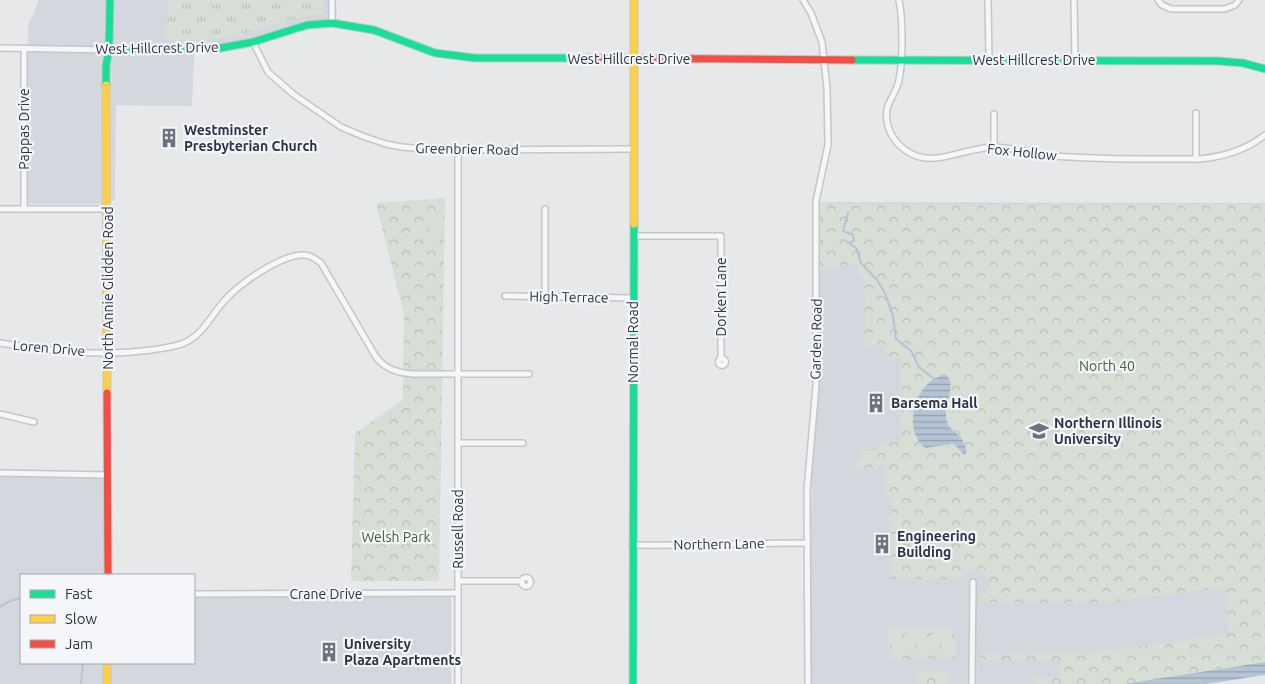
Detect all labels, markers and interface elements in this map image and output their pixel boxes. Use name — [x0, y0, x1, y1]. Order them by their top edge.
street label: West Hillcrest Drive — [95, 39, 219, 57]
street label: West Hillcrest Drive — [567, 51, 691, 67]
street label: West Hillcrest Drive — [972, 52, 1096, 68]
street label: Pappas Drive — [16, 88, 32, 170]
place label: Westminster Presbyterian Church — [184, 122, 318, 154]
building icon: Westminster Presbyterian Church — [158, 127, 180, 149]
street label: Greenbrier Road — [415, 140, 519, 158]
street label: Fox Hollow — [986, 140, 1058, 164]
street label: North Annie Glidden Road — [100, 206, 116, 370]
street label: Dorken Lane — [713, 257, 729, 337]
street label: High Terrace — [529, 288, 609, 306]
street label: Garden Road — [807, 298, 825, 380]
street label: Normal Road — [625, 301, 641, 383]
street label: Loren Drive — [12, 337, 86, 359]
park label: North 40 — [1079, 358, 1135, 374]
building icon: Barsema Hall — [865, 392, 887, 414]
place label: Barsema Hall — [891, 395, 978, 411]
place label: Northern Illinois University — [1054, 415, 1162, 447]
school or university icon: Northern Illinois University — [1028, 420, 1050, 442]
street label: Russell Road — [450, 489, 466, 569]
place label: Engineering Building — [897, 528, 976, 560]
park label: Welsh Park — [361, 529, 431, 545]
building icon: Engineering Building — [871, 533, 893, 555]
street label: Northern Lane — [673, 535, 765, 553]
legend — [20, 574, 195, 664]
text: Fast — [65, 585, 93, 602]
street label: Crane Drive — [289, 586, 363, 602]
text: Slow — [65, 610, 98, 627]
text: Jam — [65, 635, 93, 652]
place label: University Plaza Apartments — [344, 636, 461, 668]
building icon: University Plaza Apartments — [318, 641, 340, 663]

